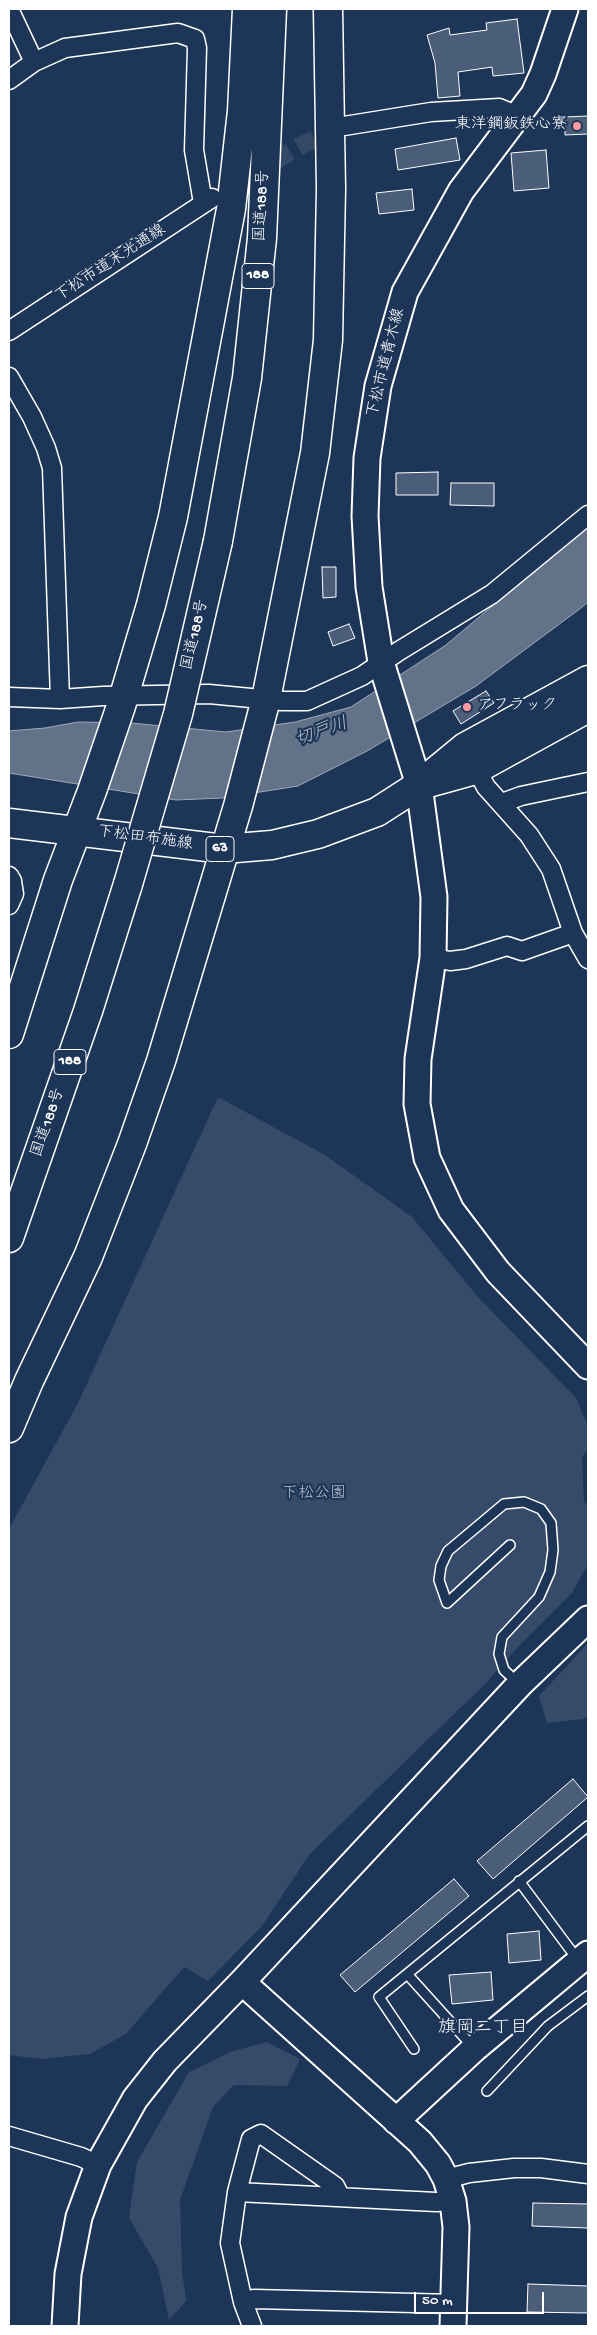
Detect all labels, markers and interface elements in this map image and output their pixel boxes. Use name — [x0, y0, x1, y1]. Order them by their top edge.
place label: 東洋鋼鈑鉄心寮 — [455, 116, 567, 136]
marker: 東洋鋼鈑鉄心寮 — [571, 120, 583, 132]
street label: 国道188号 — [252, 170, 274, 242]
street label: 下松市道末光通線 — [52, 221, 170, 307]
road number: 188 — [242, 264, 274, 288]
street label: 下松市道青木線 — [364, 306, 410, 420]
street label: 国道188号 — [179, 598, 213, 672]
place label: アフラック — [477, 697, 557, 717]
marker: アフラック — [461, 701, 473, 713]
water label: 切戸川 — [293, 714, 351, 752]
street label: 下松田布施線 — [96, 823, 194, 855]
road number: 63 — [206, 836, 234, 862]
road number: 188 — [54, 1050, 86, 1074]
street label: 国道188号 — [28, 1086, 70, 1160]
park label: 下松公園 — [282, 1485, 346, 1505]
district label: 旗岡二丁目 — [438, 2018, 528, 2040]
scale bar — [417, 2282, 547, 2314]
text: 50 m — [422, 2292, 453, 2310]

